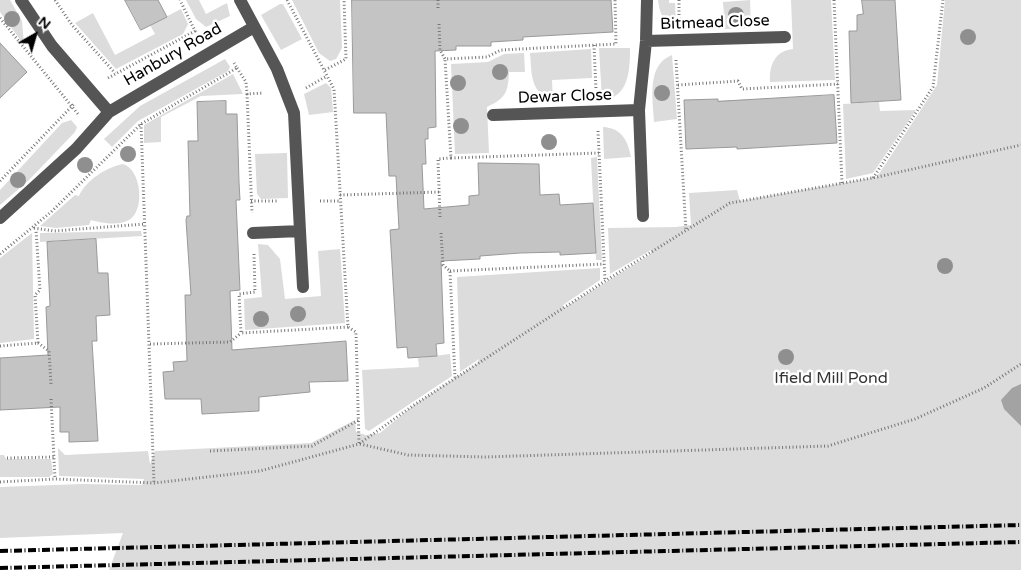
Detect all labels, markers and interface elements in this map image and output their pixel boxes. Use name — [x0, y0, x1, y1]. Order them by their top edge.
north arrow — [10, 10, 60, 60]
street label: Bitmead Close — [660, 11, 770, 35]
text: N — [35, 13, 54, 33]
street label: Hanbury Road — [121, 19, 225, 91]
street label: Dewar Close — [518, 86, 612, 108]
park label: Ifield Mill Pond — [774, 369, 888, 389]

